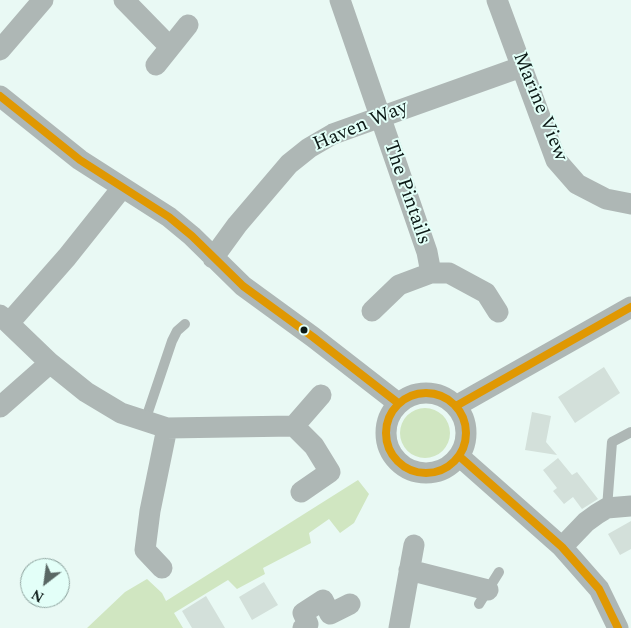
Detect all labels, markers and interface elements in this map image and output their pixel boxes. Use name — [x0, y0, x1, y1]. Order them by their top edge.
street label: Marine View — [506, 49, 572, 165]
street label: Haven Way — [310, 96, 412, 158]
street label: The Pintails — [377, 138, 435, 248]
unlabelled marker — [299, 325, 309, 335]
north arrow — [20, 558, 70, 608]
text: N — [28, 584, 48, 608]

